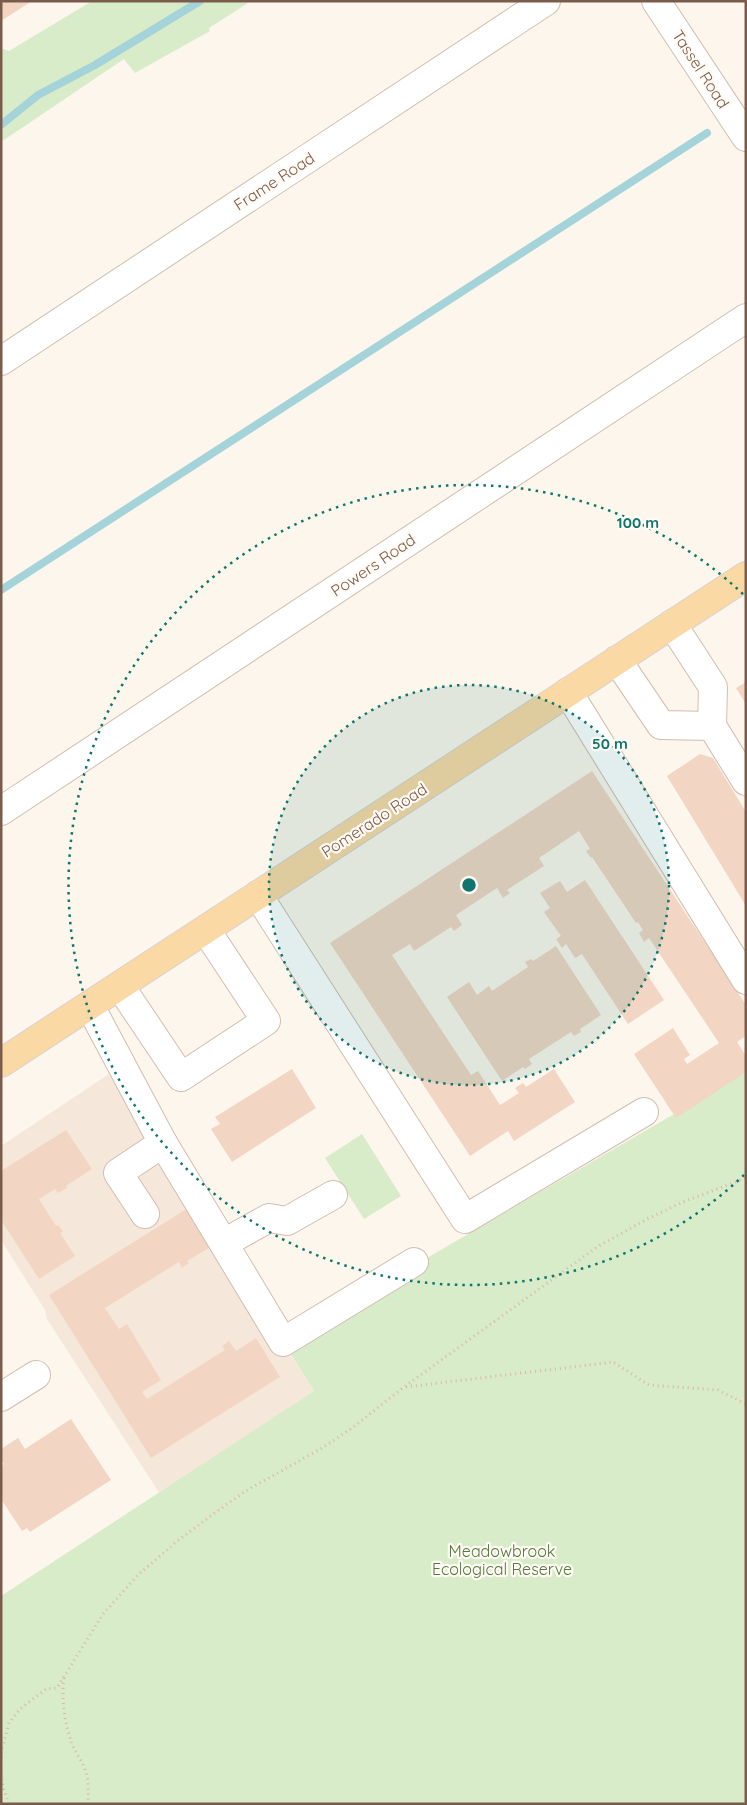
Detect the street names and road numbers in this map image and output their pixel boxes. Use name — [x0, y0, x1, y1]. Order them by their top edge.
street label: Tassel Road — [668, 26, 734, 112]
street label: Frame Road — [230, 147, 318, 215]
street label: Powers Road — [327, 529, 419, 601]
street label: Pomerado Road — [317, 778, 431, 862]

